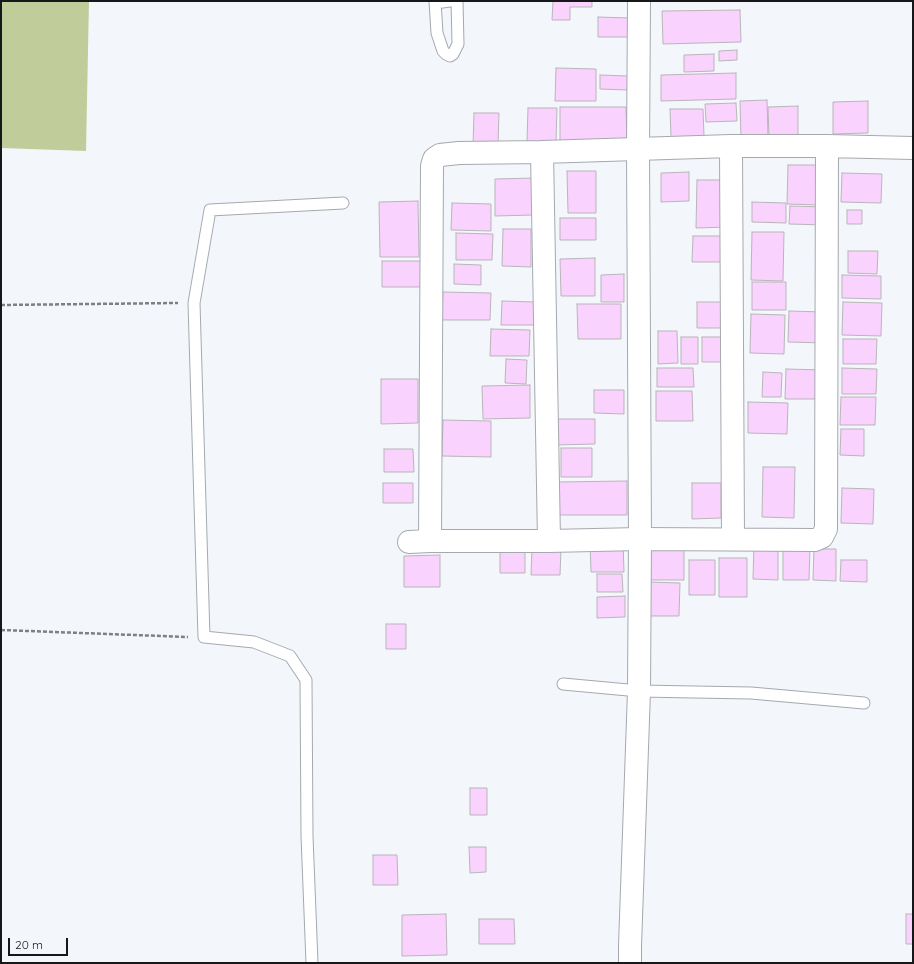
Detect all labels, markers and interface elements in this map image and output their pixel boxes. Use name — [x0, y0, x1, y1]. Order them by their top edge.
scale bar — [10, 930, 70, 956]
text: 20 m — [15, 937, 43, 952]

